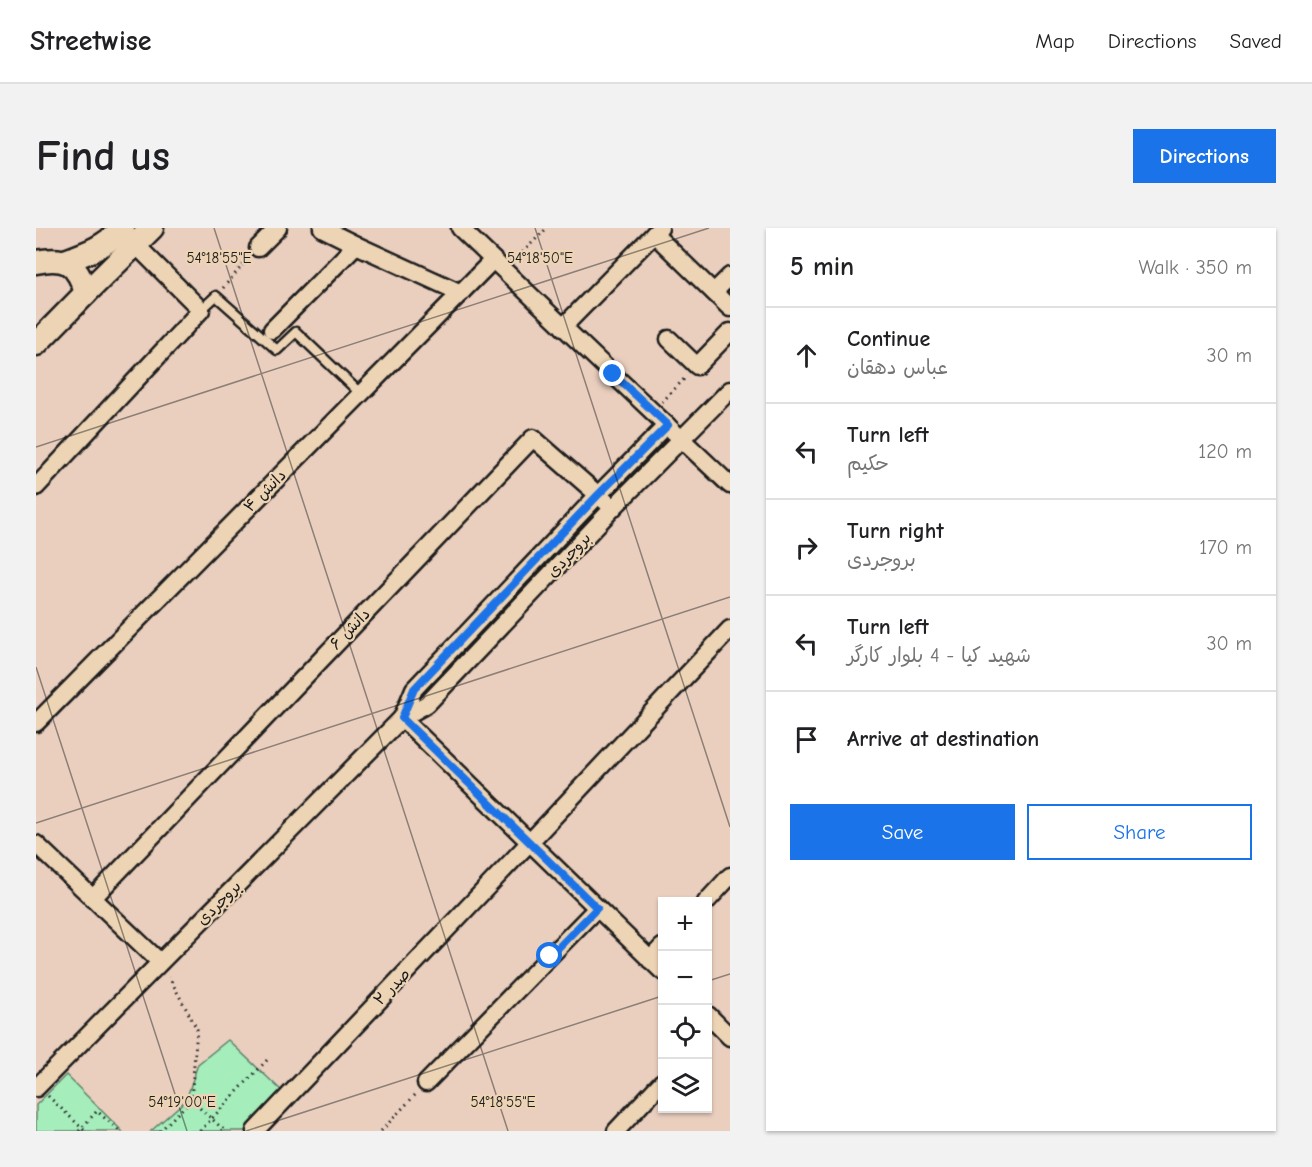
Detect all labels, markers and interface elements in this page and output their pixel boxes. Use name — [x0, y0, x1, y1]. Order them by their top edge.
text: Streetwise — [30, 25, 151, 57]
text: Map — [1035, 29, 1075, 53]
text: Directions — [1108, 29, 1197, 53]
text: Saved — [1230, 29, 1282, 53]
button: Directions — [1133, 129, 1276, 183]
text: Find us — [36, 132, 170, 181]
text: 54°18'55"E — [186, 249, 252, 267]
text: 54°18'50"E — [507, 249, 573, 267]
text: 5 min — [790, 252, 854, 282]
text: Walk · 350 m — [1138, 256, 1252, 279]
text: Continue — [847, 326, 930, 352]
icon: ahead — [790, 339, 823, 372]
text: 30 m — [1206, 344, 1252, 367]
text: عباس دهقان — [847, 356, 948, 379]
route end — [599, 360, 625, 386]
text: Turn left — [847, 422, 929, 448]
icon: left — [790, 435, 823, 468]
text: 120 m — [1198, 440, 1252, 463]
text: حکیم — [847, 452, 889, 475]
street label: دانش ۴ — [240, 466, 290, 516]
text: Turn right — [847, 518, 944, 544]
street label: بروجردی — [543, 529, 595, 581]
icon: right — [790, 531, 823, 564]
text: 170 m — [1199, 536, 1252, 559]
text: بروجردی — [847, 548, 916, 571]
street label: دانش ۶ — [326, 605, 374, 653]
text: Turn left — [847, 614, 929, 640]
icon: left — [790, 627, 823, 660]
text: 30 m — [1206, 632, 1252, 655]
text: شهید کیا - 4 بلوار کارگر — [847, 644, 1031, 667]
icon: arrive — [790, 723, 823, 756]
text: Arrive at destination — [847, 726, 1039, 752]
button: Save — [790, 804, 1015, 860]
button: Share — [1027, 804, 1252, 860]
street label: بروجردی — [193, 877, 245, 929]
map controls — [658, 897, 712, 1113]
button: + — [658, 897, 712, 951]
route start — [536, 942, 562, 968]
button: − — [658, 951, 712, 1005]
street label: صدر ۲ — [370, 965, 414, 1009]
button: locate — [658, 1005, 712, 1059]
button: layers — [658, 1059, 712, 1113]
text: 54°19'00"E — [148, 1093, 216, 1111]
text: 54°18'55"E — [470, 1093, 536, 1111]

